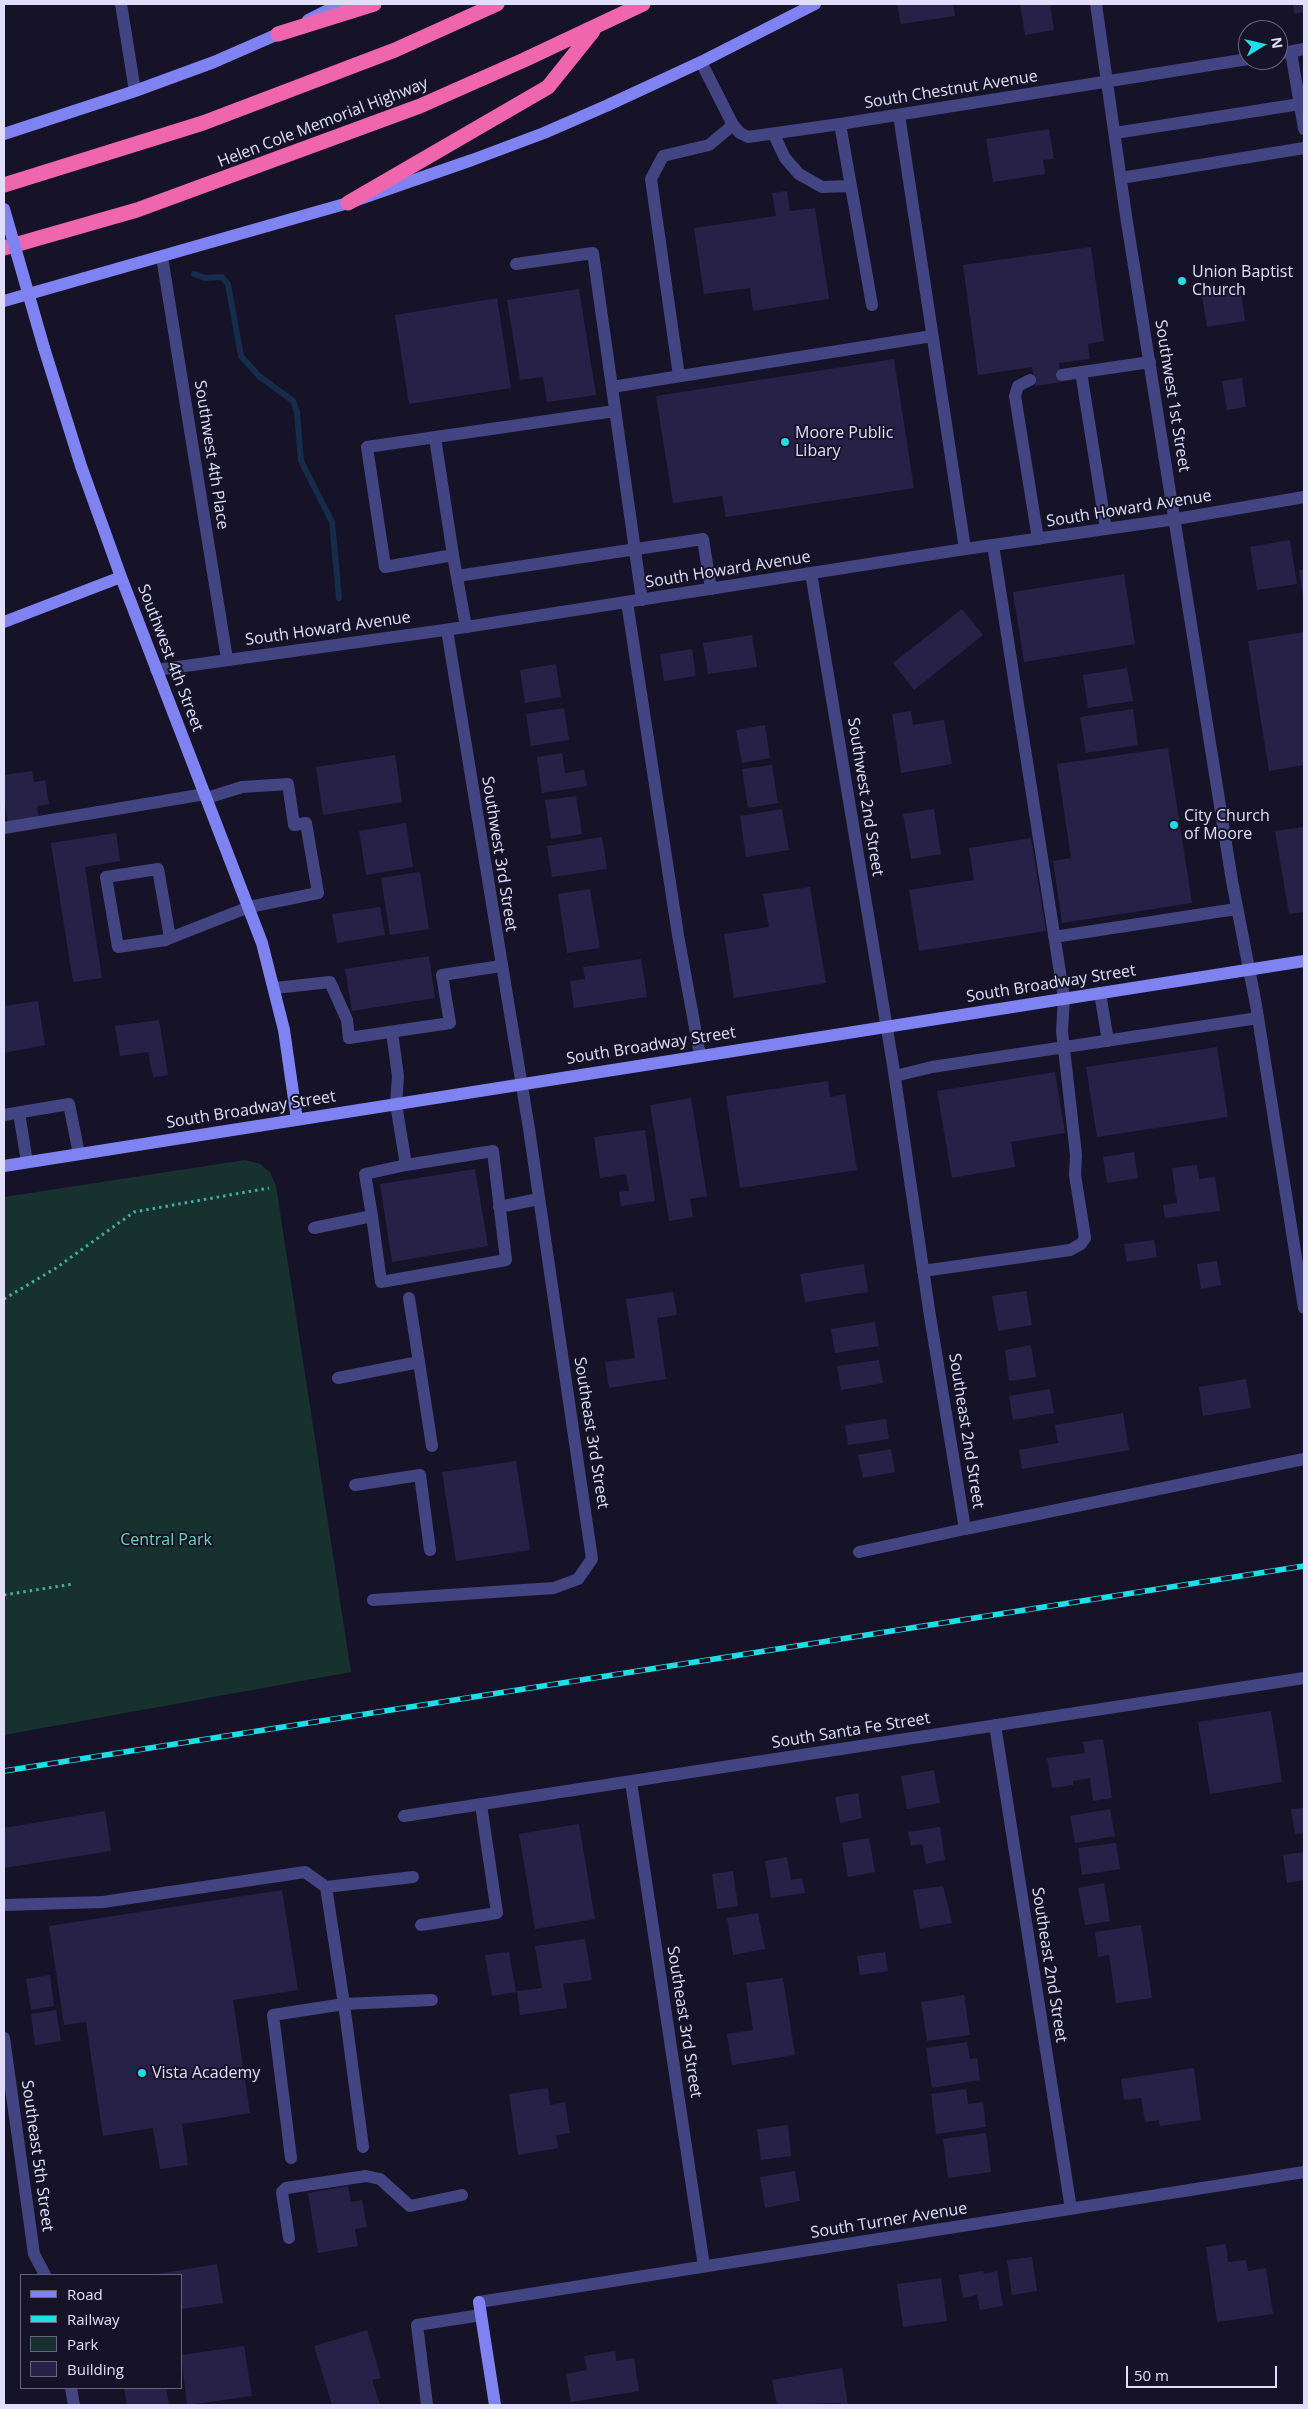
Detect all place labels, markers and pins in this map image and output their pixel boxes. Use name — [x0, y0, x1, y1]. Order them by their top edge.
place label: Union Baptist Church — [1192, 262, 1293, 300]
marker: Union Baptist Church — [1176, 275, 1188, 287]
place label: Moore Public Libary — [795, 423, 893, 461]
marker: Moore Public Libary — [779, 436, 791, 448]
place label: City Church of Moore — [1184, 806, 1270, 844]
marker: City Church of Moore — [1168, 819, 1180, 831]
place label: Vista Academy — [152, 2063, 260, 2083]
marker: Vista Academy — [136, 2067, 148, 2079]

